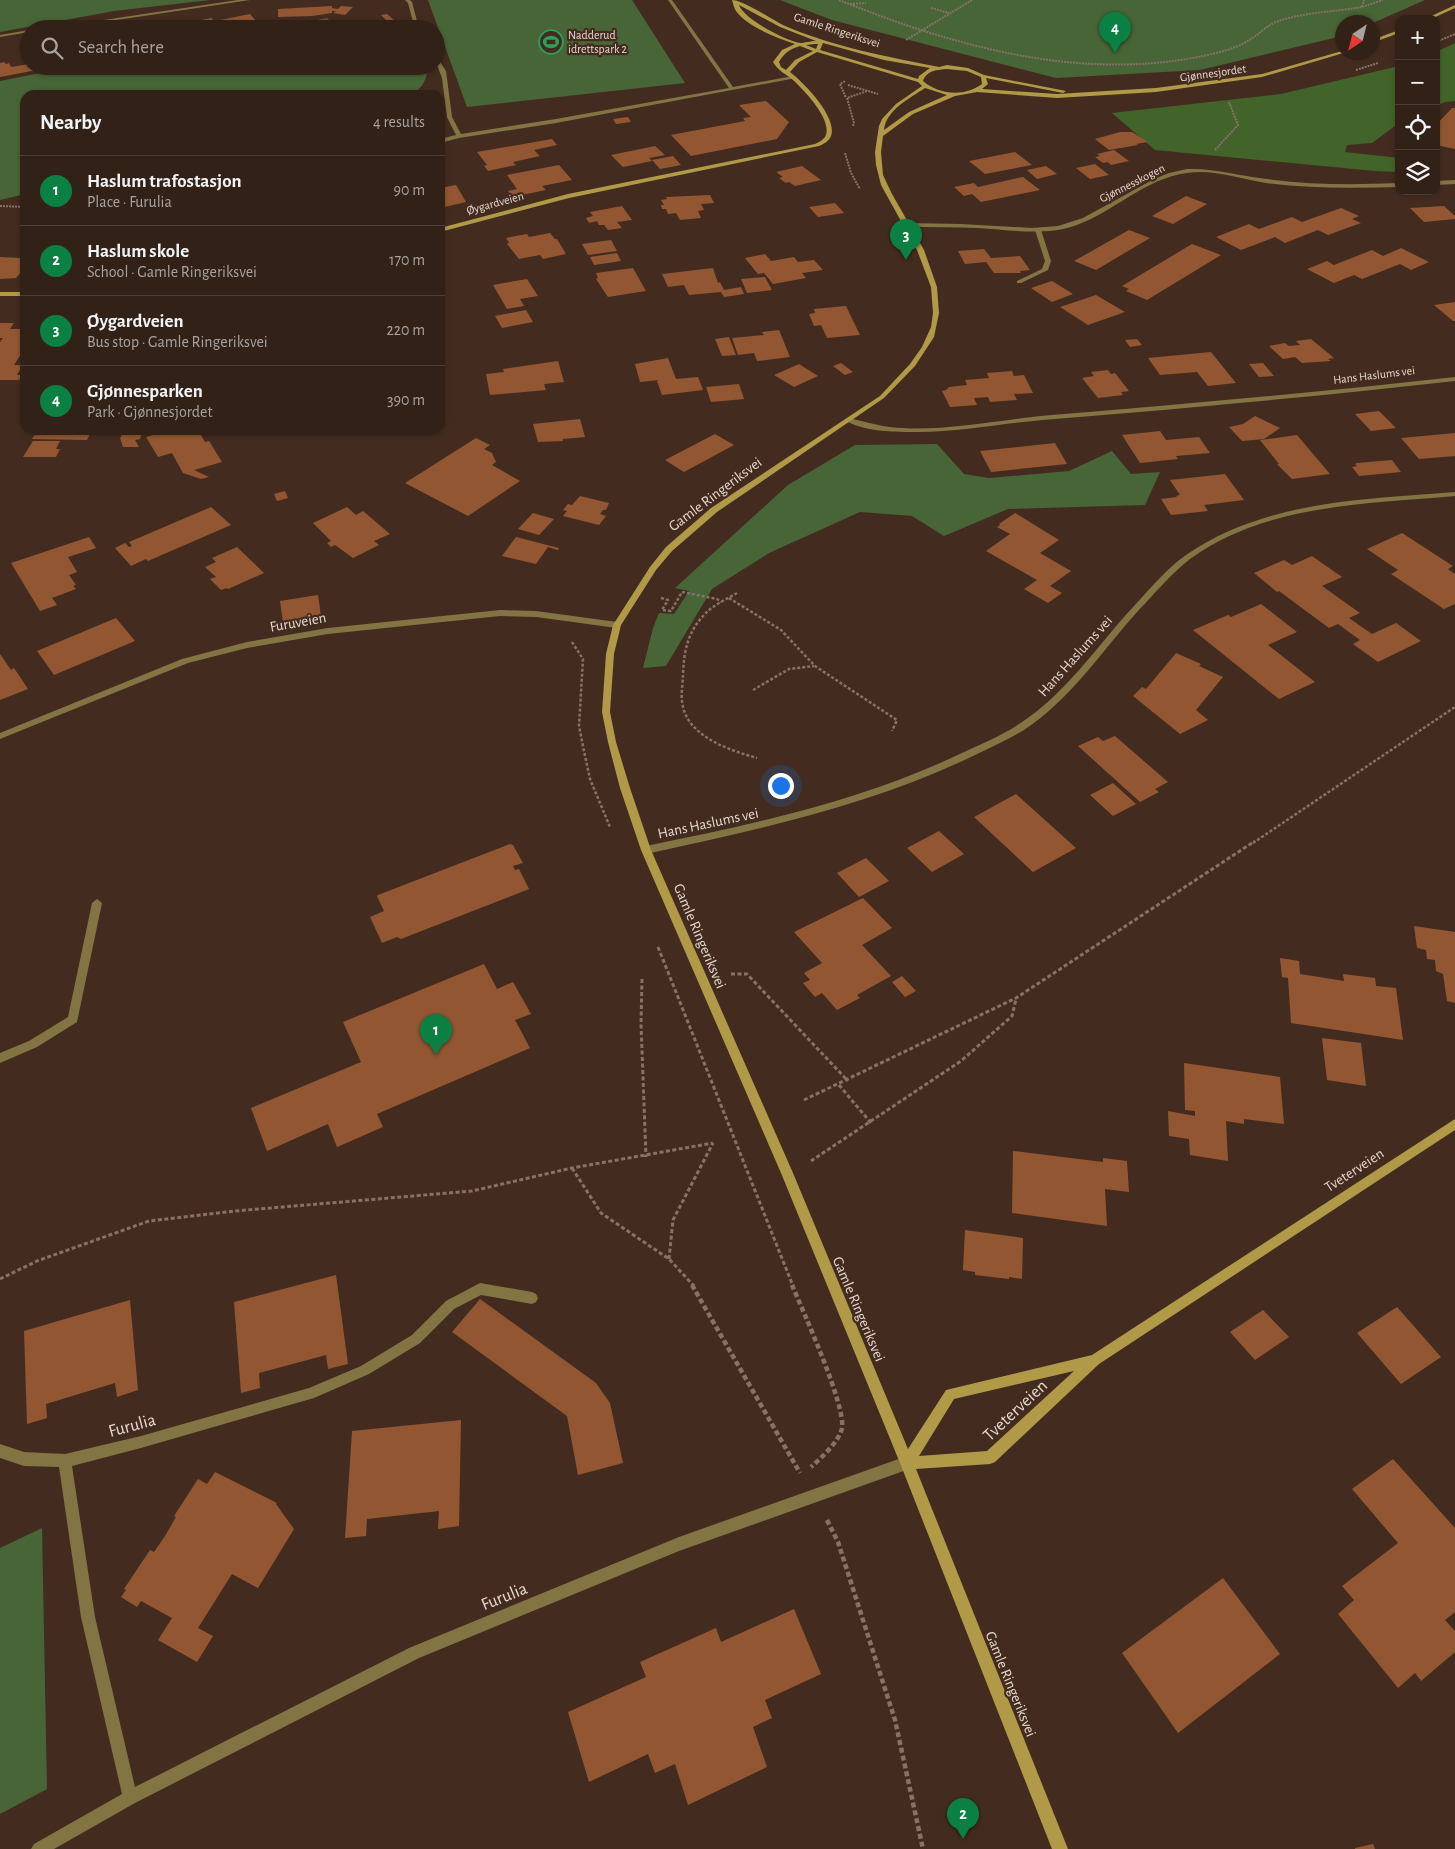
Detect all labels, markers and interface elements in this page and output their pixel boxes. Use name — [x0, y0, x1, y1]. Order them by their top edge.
street label: Gamle Ringeriksvei — [792, 10, 882, 50]
pin: 4 — [1099, 12, 1131, 53]
north arrow — [1335, 15, 1380, 60]
map controls — [1395, 15, 1440, 195]
button: + — [1395, 15, 1440, 60]
search box — [20, 20, 445, 75]
sports icon: Nadderud idrettspark 2 — [538, 29, 564, 55]
place label: Nadderud idrettspark 2 — [568, 29, 627, 55]
icon: search — [38, 34, 66, 62]
text: Search here — [78, 38, 164, 57]
button: − — [1395, 60, 1440, 105]
street label: Gjønnesjordet — [1179, 62, 1247, 85]
button: locate — [1395, 105, 1440, 150]
text: Nearby — [40, 112, 101, 133]
text: 4 results — [373, 114, 425, 130]
button: layers — [1395, 150, 1440, 195]
street label: Gjønnesskogen — [1097, 161, 1167, 205]
text: Haslum trafostasjon — [87, 172, 242, 191]
text: 1 — [53, 182, 59, 198]
text: 90 m — [394, 182, 425, 198]
street label: Øygardveien — [465, 190, 525, 217]
text: Place · Furulia — [87, 194, 172, 210]
pin: 3 — [890, 219, 922, 260]
text: Haslum skole — [87, 242, 189, 261]
text: 2 — [52, 252, 60, 268]
text: 170 m — [389, 252, 425, 268]
text: School · Gamle Ringeriksvei — [87, 264, 257, 280]
text: Øygardveien — [87, 312, 184, 331]
text: 3 — [53, 322, 59, 338]
text: 220 m — [387, 322, 425, 338]
text: Bus stop · Gamle Ringeriksvei — [87, 334, 268, 350]
street label: Hans Haslums vei — [1332, 364, 1416, 386]
text: Gjønnesparken — [87, 382, 203, 401]
text: 4 — [52, 392, 60, 408]
text: 390 m — [387, 392, 425, 408]
text: Park · Gjønnesjordet — [87, 404, 213, 420]
street label: Gamle Ringeriksvei — [666, 455, 765, 534]
street label: Furuveien — [269, 610, 327, 635]
street label: Hans Haslums vei — [1035, 613, 1115, 700]
your location — [768, 773, 794, 799]
street label: Hans Haslums vei — [656, 805, 760, 842]
street label: Gamle Ringeriksvei — [671, 882, 728, 991]
pin: 1 — [420, 1014, 452, 1055]
street label: Tveterveien — [1322, 1146, 1387, 1195]
street label: Gamle Ringeriksvei — [830, 1255, 887, 1364]
street label: Tveterveien — [980, 1377, 1051, 1445]
street label: Furulia — [107, 1411, 158, 1441]
street label: Furulia — [479, 1580, 530, 1614]
street label: Gamle Ringeriksvei — [983, 1629, 1039, 1739]
pin: 2 — [947, 1798, 979, 1839]

